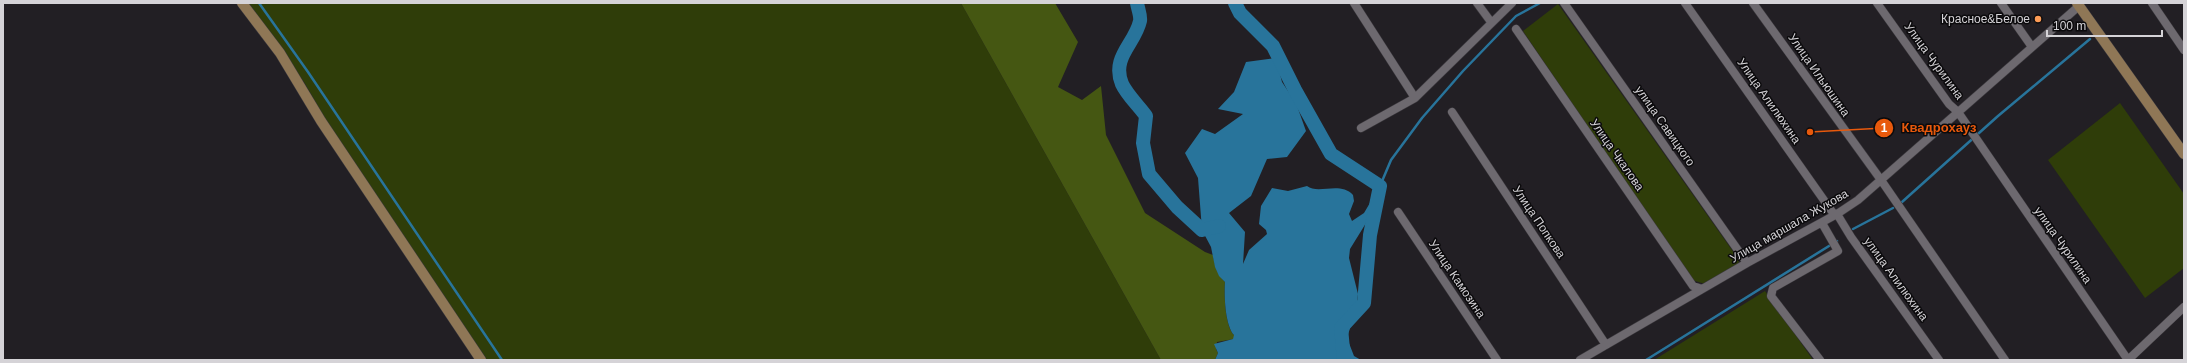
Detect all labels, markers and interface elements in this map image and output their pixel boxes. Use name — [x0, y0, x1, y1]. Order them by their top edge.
place label: Красное&Белое — [1941, 12, 2030, 26]
scale bar — [2047, 12, 2162, 38]
marker: Красное&Белое — [2033, 14, 2043, 24]
text: 100 m — [2053, 19, 2086, 33]
street label: Улица Чурилина — [1901, 20, 1967, 102]
street label: Улица Ильюшина — [1785, 31, 1853, 119]
street label: Улица Алилюхина — [1734, 56, 1804, 147]
street label: улица Савицкого — [1632, 83, 1698, 169]
callout: Квадрохауз — [1874, 115, 1985, 140]
street label: Улица Чкалова — [1587, 116, 1647, 194]
text: Квадрохауз — [1902, 120, 1977, 135]
text: 1 — [1881, 121, 1888, 135]
street label: Улица Попкова — [1510, 183, 1569, 261]
street label: Улица маршала Жукова — [1727, 186, 1851, 266]
street label: улица Чурилина — [2031, 204, 2095, 286]
street label: улица Алилюхина — [1861, 234, 1931, 324]
street label: Улица Камозина — [1426, 237, 1489, 321]

